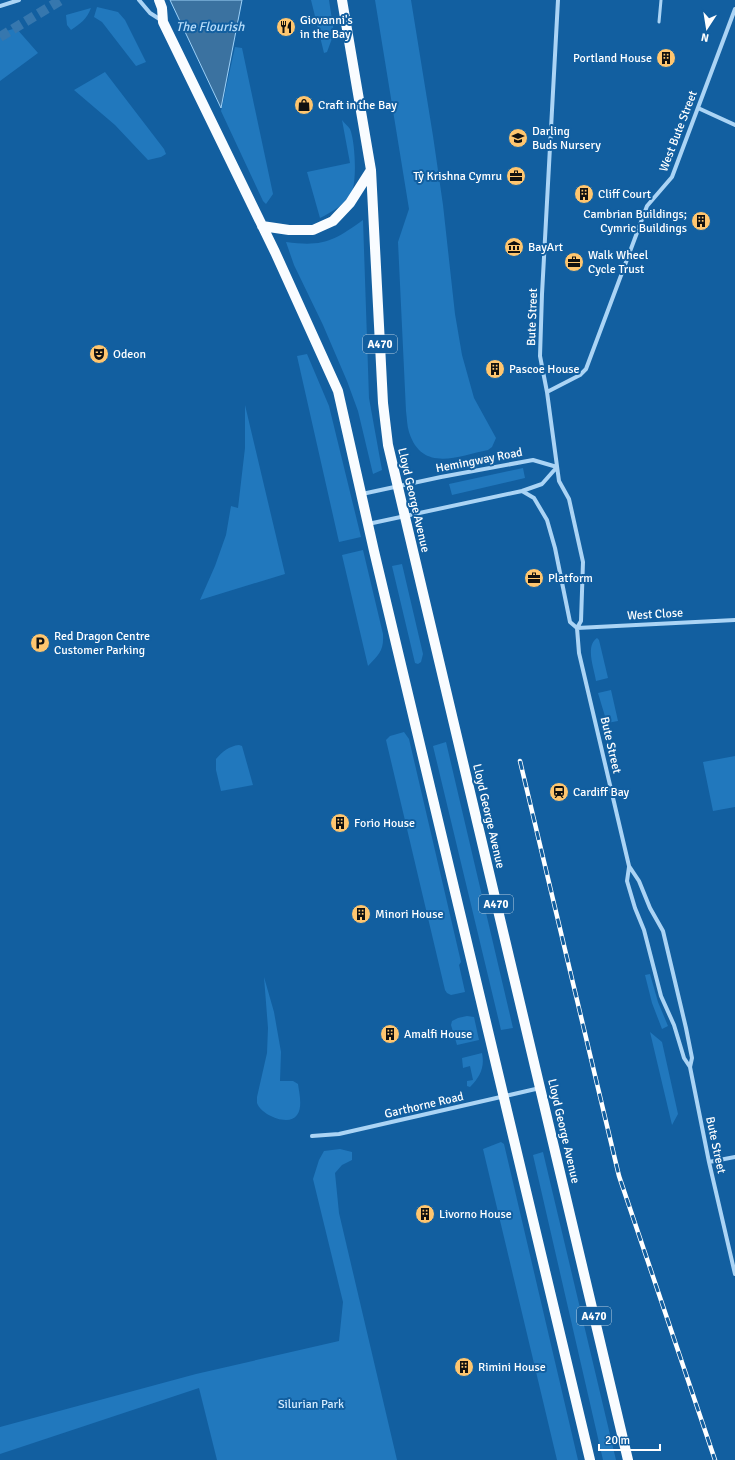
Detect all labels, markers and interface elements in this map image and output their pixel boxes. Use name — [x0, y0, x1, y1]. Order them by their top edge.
north arrow — [687, 8, 727, 48]
place label: Giovanni's in the Bay — [300, 13, 353, 42]
restaurant icon: Giovanni's in the Bay — [275, 16, 297, 38]
water label: The Flourish — [176, 19, 245, 35]
text: N — [700, 30, 710, 44]
building icon: Portland House — [655, 47, 677, 69]
place label: Portland House — [573, 51, 652, 66]
street label: West Bute Street — [656, 89, 701, 174]
shop icon: Craft in the Bay — [293, 94, 315, 116]
place label: Craft in the Bay — [318, 98, 397, 113]
place label: Darling Buds Nursery — [532, 124, 601, 153]
school or university icon: Darling Buds Nursery — [507, 127, 529, 149]
office icon: Tŷ Krishna Cymru — [505, 165, 527, 187]
place label: Tŷ Krishna Cymru — [413, 169, 502, 184]
building icon: Cliff Court — [573, 183, 595, 205]
place label: Cliff Court — [598, 187, 651, 202]
place label: Cambrian Buildings; Cymric Buildings — [583, 207, 687, 236]
building icon: Cambrian Buildings; Cymric Buildings — [690, 210, 712, 232]
museum icon: BayArt — [503, 236, 525, 258]
place label: BayArt — [528, 240, 563, 255]
place label: Walk Wheel Cycle Trust — [588, 248, 649, 277]
office icon: Walk Wheel Cycle Trust — [563, 251, 585, 273]
street label: Bute Street — [524, 288, 541, 346]
road number: A470 — [363, 335, 397, 353]
theatre icon: Odeon — [88, 343, 110, 365]
place label: Odeon — [113, 347, 146, 362]
building icon: Pascoe House — [484, 358, 506, 380]
place label: Pascoe House — [509, 362, 580, 377]
street label: Hemingway Road — [434, 445, 524, 476]
street label: Lloyd George Avenue — [394, 446, 433, 554]
office icon: Platform — [523, 567, 545, 589]
place label: Platform — [548, 571, 593, 586]
street label: West Close — [627, 606, 683, 623]
place label: Red Dragon Centre Customer Parking — [54, 629, 150, 658]
parking icon: Red Dragon Centre Customer Parking — [29, 632, 51, 654]
street label: Bute Street — [597, 715, 624, 775]
street label: Lloyd George Avenue — [469, 762, 508, 870]
station icon: Cardiff Bay — [548, 781, 570, 803]
place label: Cardiff Bay — [573, 785, 630, 800]
building icon: Forio House — [329, 812, 351, 834]
place label: Forio House — [354, 816, 415, 831]
road number: A470 — [479, 895, 513, 913]
building icon: Minori House — [350, 903, 372, 925]
place label: Minori House — [375, 907, 443, 922]
building icon: Amalfi House — [379, 1023, 401, 1045]
place label: Amalfi House — [404, 1027, 472, 1042]
street label: Lloyd George Avenue — [544, 1077, 583, 1185]
street label: Garthorne Road — [383, 1089, 465, 1122]
street label: Bute Street — [702, 1115, 729, 1175]
building icon: Livorno House — [414, 1203, 436, 1225]
place label: Livorno House — [439, 1207, 512, 1222]
road number: A470 — [577, 1307, 611, 1325]
building icon: Rimini House — [453, 1356, 475, 1378]
place label: Rimini House — [478, 1360, 546, 1375]
park label: Silurian Park — [278, 1397, 344, 1412]
scale bar — [599, 1426, 660, 1452]
text: 20 m — [605, 1433, 630, 1448]

